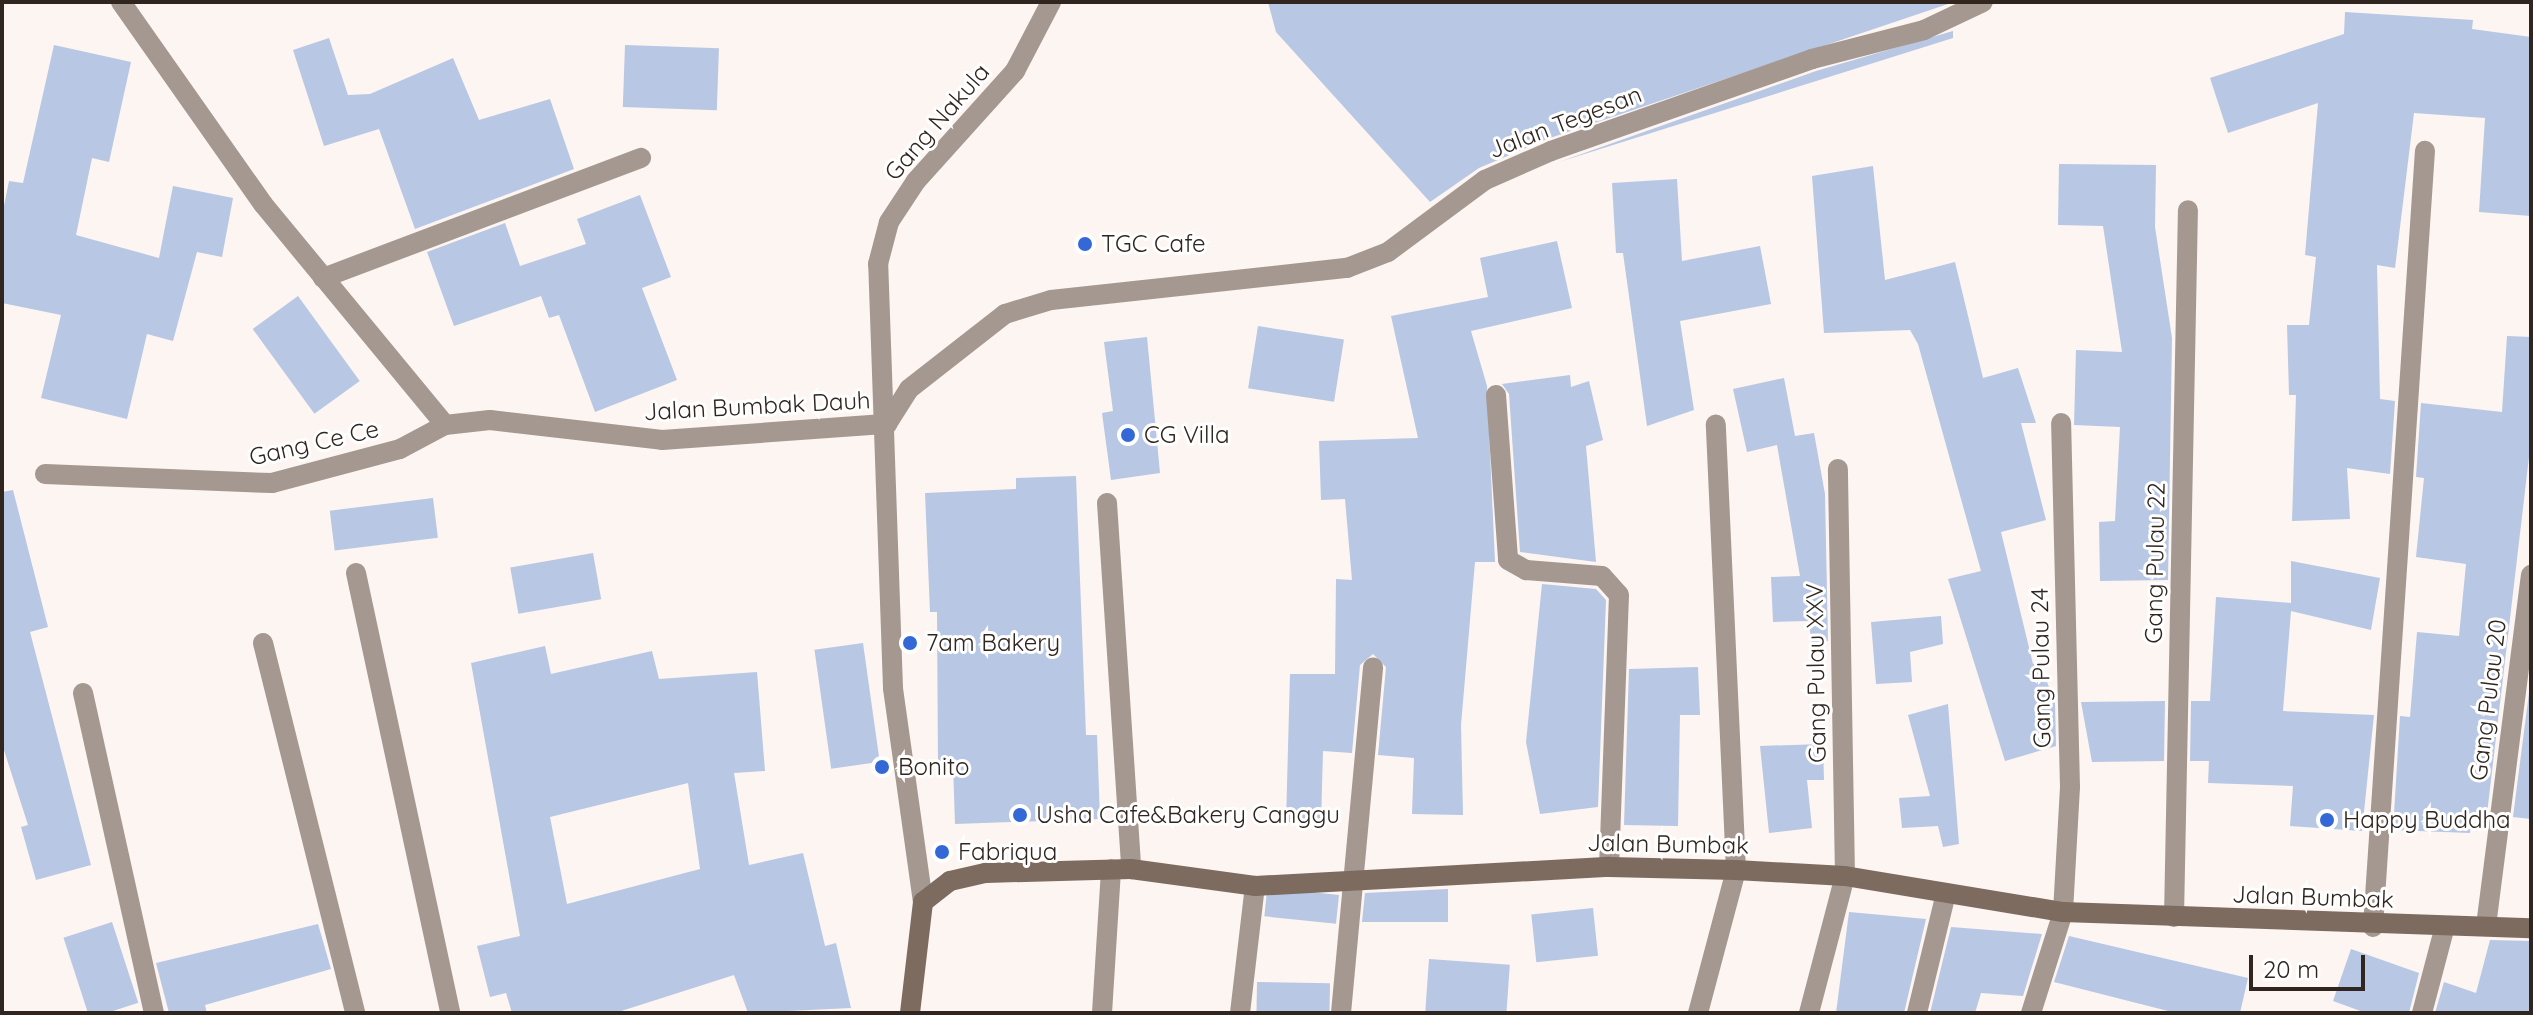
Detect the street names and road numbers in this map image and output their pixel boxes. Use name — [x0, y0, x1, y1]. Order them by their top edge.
street label: Gang Nakula — [878, 58, 996, 186]
street label: Jalan Tegesan — [1484, 80, 1646, 164]
street label: Jalan Bumbak Dauh — [643, 386, 871, 426]
street label: Gang Ce Ce — [246, 414, 382, 472]
street label: Gang Pulau 22 — [2139, 482, 2171, 644]
street label: Gang Pulau XXV — [1800, 583, 1832, 763]
street label: Gang Pulau 24 — [2025, 588, 2057, 748]
street label: Gang Pulau 20 — [2464, 618, 2512, 782]
street label: Jalan Bumbak — [1587, 828, 1749, 860]
street label: Jalan Bumbak — [2232, 880, 2394, 914]

